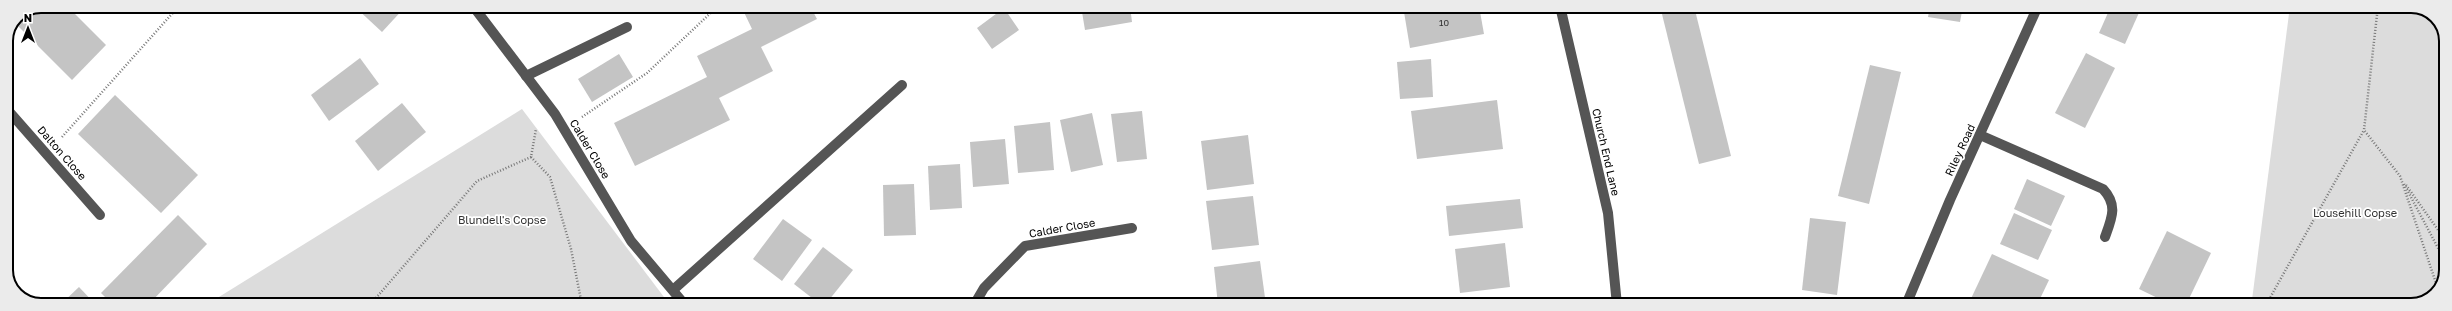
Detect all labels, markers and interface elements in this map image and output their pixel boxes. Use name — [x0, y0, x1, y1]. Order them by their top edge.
north arrow — [8, 8, 48, 48]
text: N — [24, 11, 32, 24]
house number: 10 — [1439, 17, 1449, 28]
street label: Church End Lane — [1590, 107, 1623, 197]
street label: Calder Close — [568, 117, 613, 181]
street label: Riley Road — [1942, 122, 1977, 178]
street label: Dalton Close — [35, 123, 89, 182]
park label: Lousehill Copse — [2313, 206, 2397, 219]
park label: Blundell's Copse — [458, 213, 546, 226]
street label: Calder Close — [1028, 215, 1096, 240]

